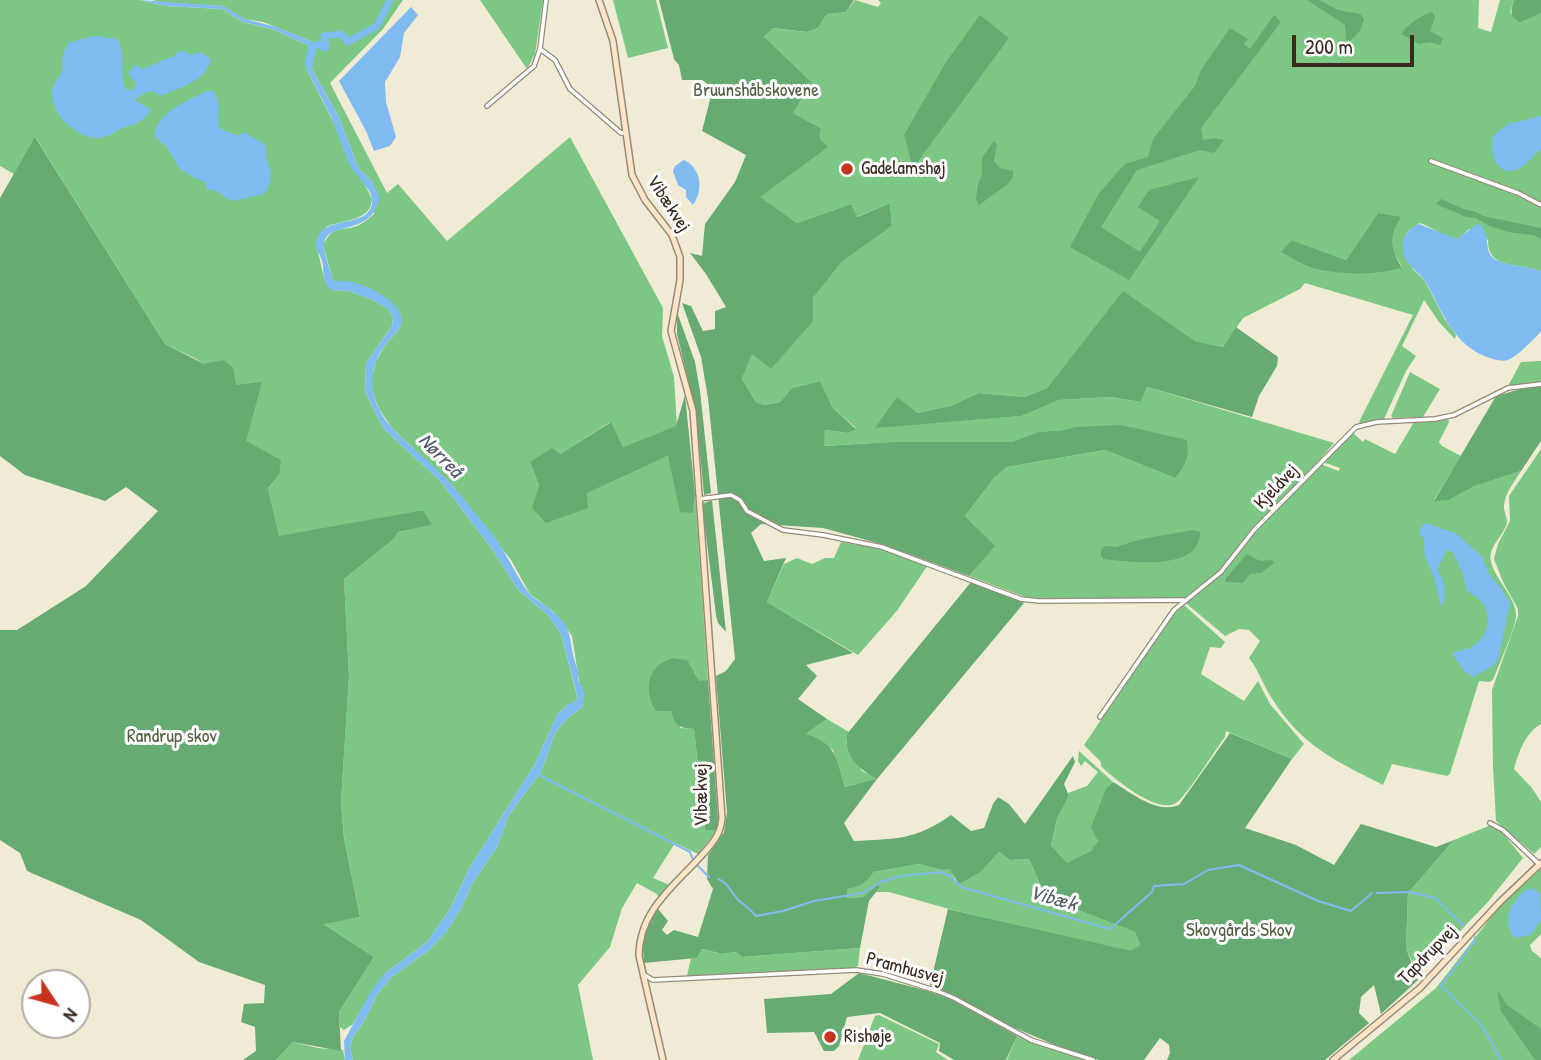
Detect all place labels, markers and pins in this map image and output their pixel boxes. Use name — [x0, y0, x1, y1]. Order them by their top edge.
place label: Gadelamshøj — [861, 158, 946, 180]
marker: Gadelamshøj — [839, 161, 855, 177]
place label: Rishøje — [844, 1026, 892, 1048]
marker: Rishøje — [822, 1029, 838, 1045]

